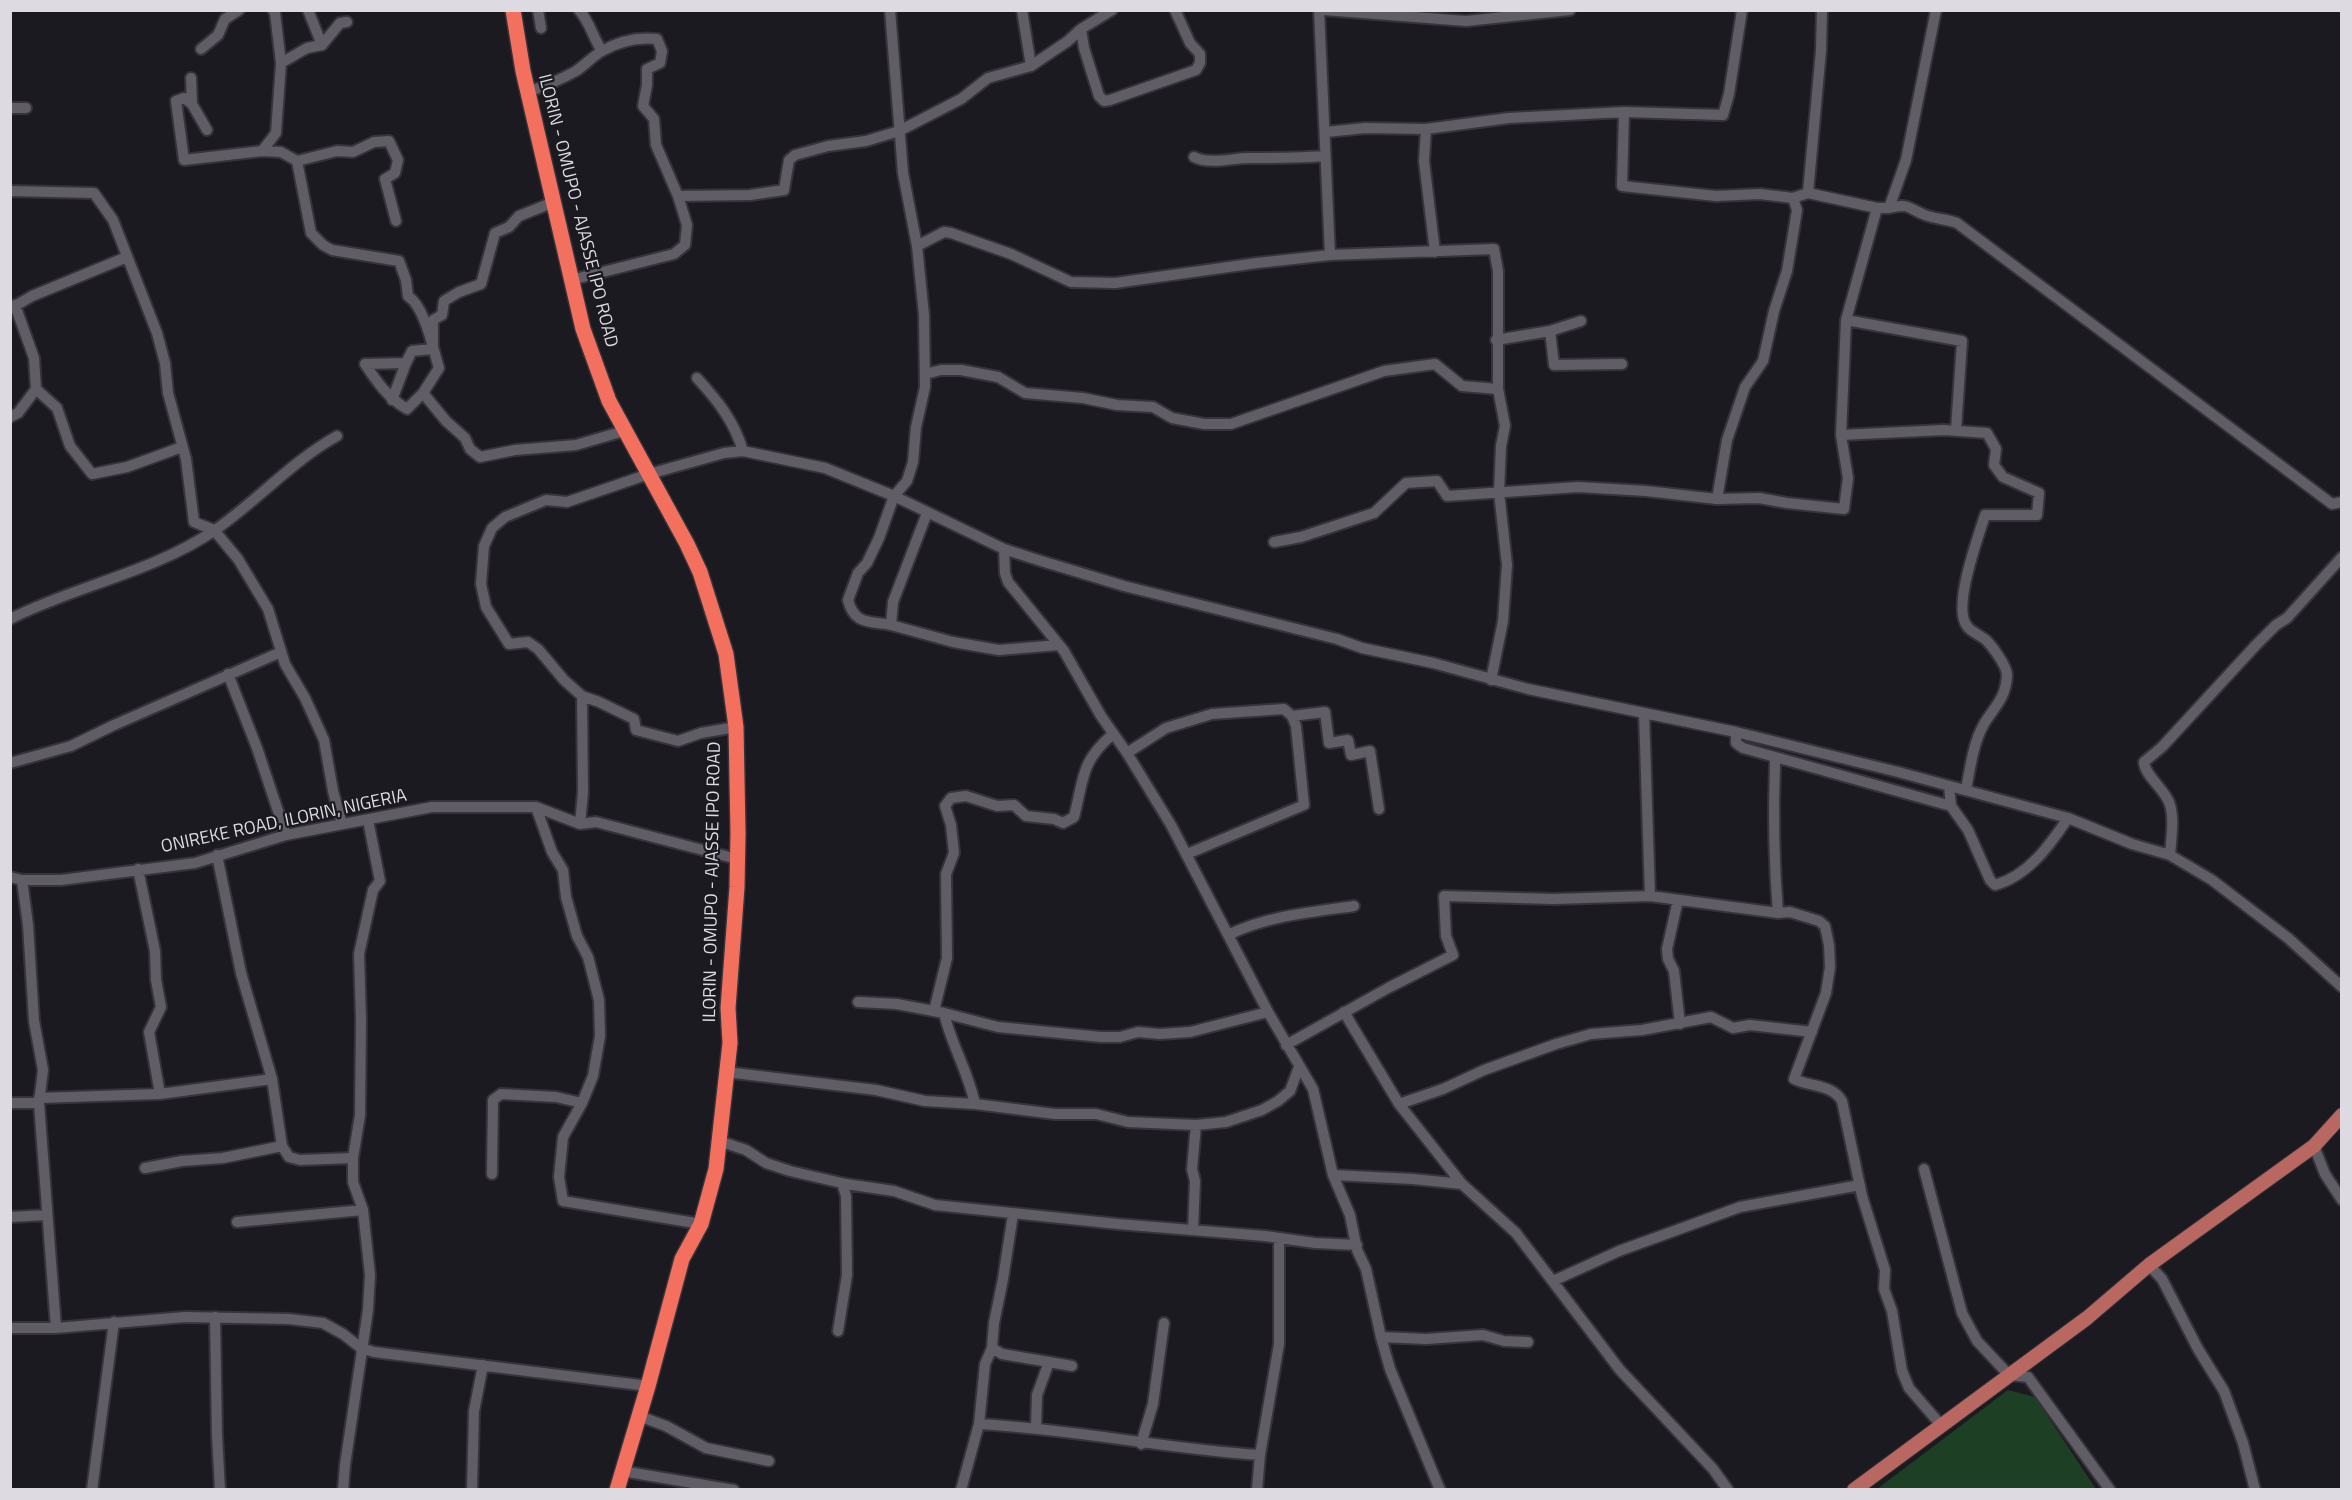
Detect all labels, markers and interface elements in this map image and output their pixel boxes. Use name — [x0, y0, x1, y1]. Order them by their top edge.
street label: ILORIN - OMUPO - AJASSE IPO ROAD — [533, 72, 621, 350]
street label: ILORIN - OMUPO - AJASSE IPO ROAD — [700, 741, 726, 1023]
street label: ONIREKE ROAD, ILORIN, NIGERIA — [159, 785, 409, 859]

